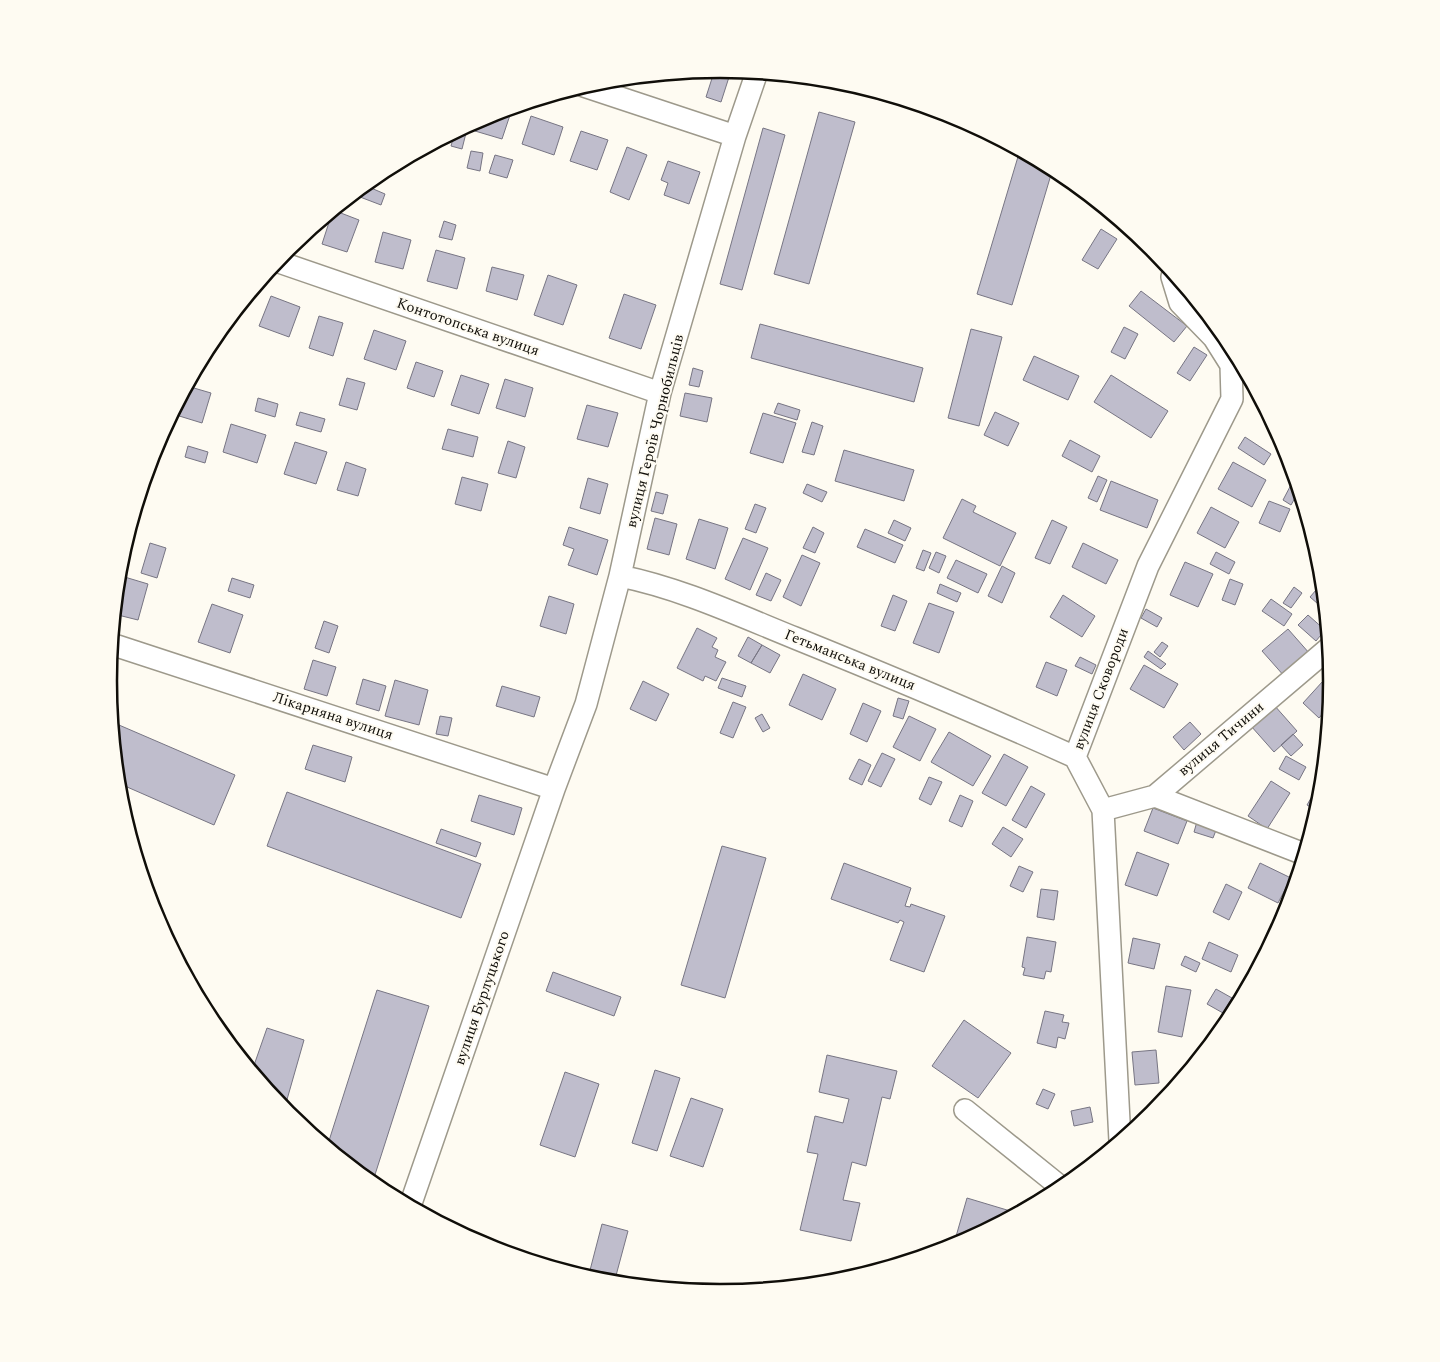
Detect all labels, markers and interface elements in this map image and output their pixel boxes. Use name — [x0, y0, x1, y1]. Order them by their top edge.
street label: Контотопська вулиця — [393, 292, 543, 362]
street label: вулиця Героїв Чорнобильців — [620, 331, 690, 530]
street label: Гетьманська вулиця — [781, 623, 919, 697]
street label: вулиця Сковороди — [1067, 625, 1135, 753]
street label: Лікарняна вулиця — [270, 686, 396, 746]
street label: вулиця Тичини — [1173, 696, 1269, 782]
street label: вулиця Бурлуцького — [448, 928, 516, 1068]

